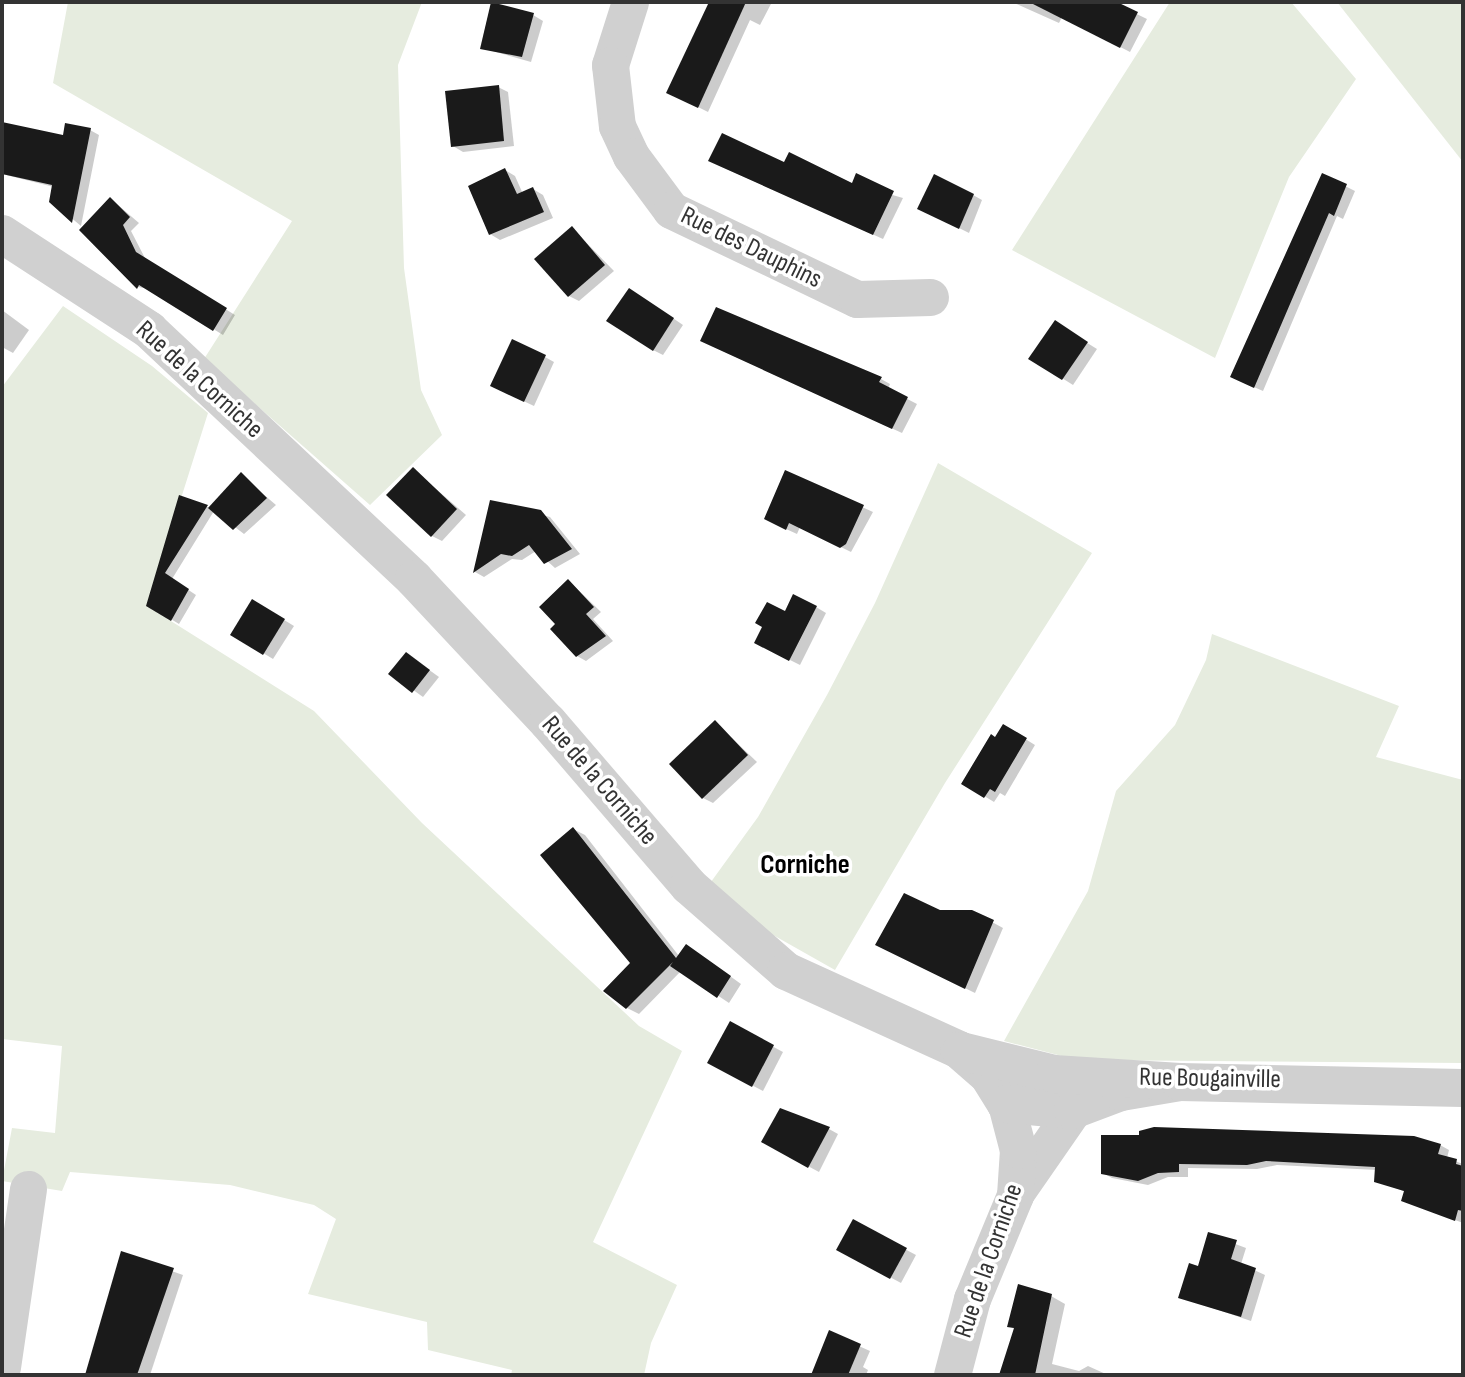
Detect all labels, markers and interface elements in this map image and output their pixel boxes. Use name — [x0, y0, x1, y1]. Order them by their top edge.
street label: Rue des Dauphins — [675, 200, 827, 296]
street label: Rue de la Corniche — [129, 315, 269, 445]
street label: Rue de la Corniche — [535, 710, 663, 852]
district label: Corniche — [760, 848, 850, 882]
street label: Rue Bougainville — [1139, 1062, 1281, 1096]
street label: Rue de la Corniche — [948, 1180, 1030, 1342]

